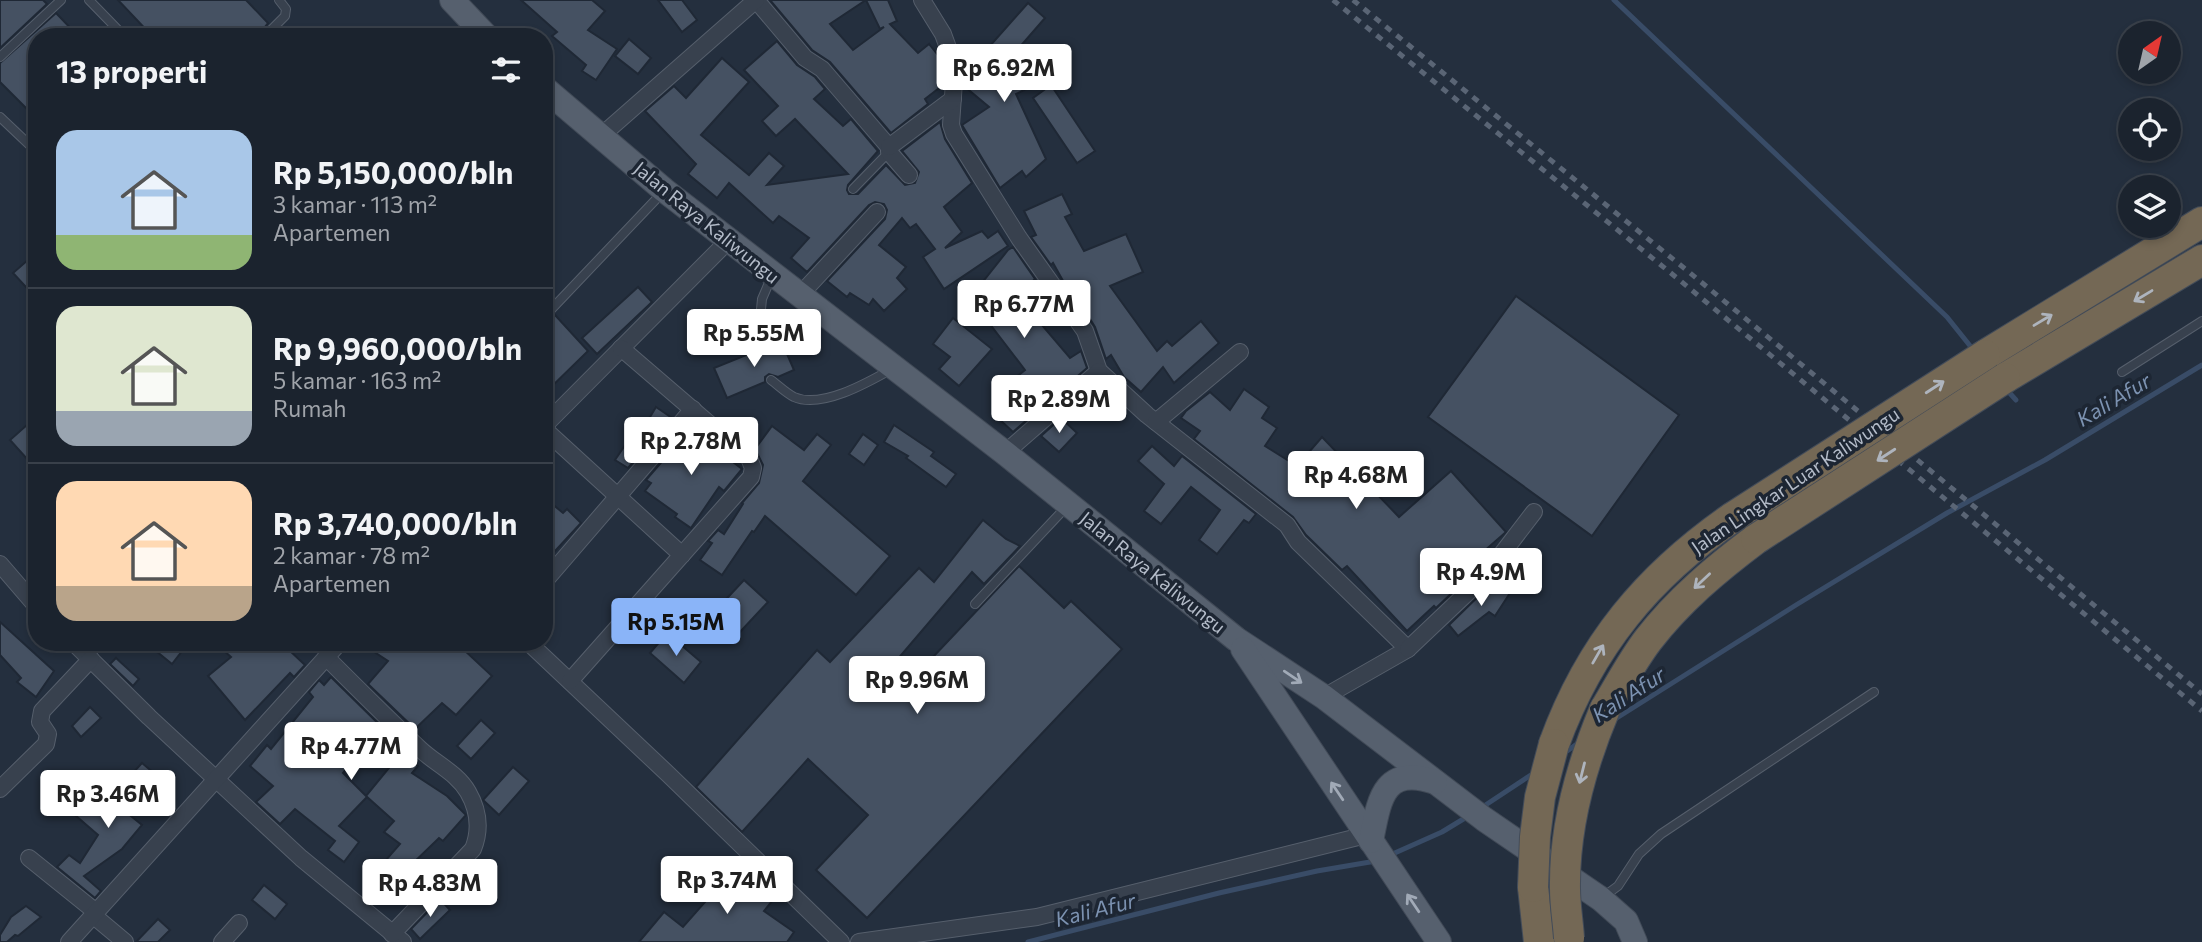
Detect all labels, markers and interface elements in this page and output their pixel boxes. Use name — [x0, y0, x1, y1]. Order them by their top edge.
north arrow — [2118, 21, 2180, 84]
map controls — [2118, 21, 2181, 238]
pin: Rp 6.92M — [932, 44, 1076, 104]
icon: filters — [487, 51, 525, 89]
text: 13 properti — [56, 52, 207, 89]
text: Rp 6.92M — [953, 53, 1055, 81]
button: locate — [2118, 98, 2181, 161]
text: Rp 5,150,000/bln — [273, 153, 513, 190]
street label: Jalan Raya Kaliwungu — [630, 156, 784, 288]
icon: home — [112, 158, 196, 242]
button: layers — [2118, 175, 2181, 238]
text: 3 kamar · 113 m² — [273, 190, 437, 218]
text: Apartemen — [273, 218, 390, 246]
pin: Rp 6.77M — [952, 280, 1096, 340]
text: Rp 6.77M — [973, 289, 1075, 317]
one-way arrow — [2134, 289, 2154, 303]
pin: Rp 5.55M — [682, 310, 826, 369]
one-way arrow — [2032, 312, 2052, 326]
text: Rp 5.55M — [703, 318, 805, 346]
text: Rp 9,960,000/bln — [273, 329, 522, 366]
icon: home — [112, 334, 196, 418]
text: 5 kamar · 163 m² — [273, 366, 441, 394]
water label: Kali Afur — [2071, 367, 2155, 431]
pin: Rp 2.89M — [987, 376, 1131, 435]
one-way arrow — [1925, 380, 1944, 395]
text: Rp 2.89M — [1007, 384, 1111, 412]
text: Rumah — [273, 394, 346, 422]
street label: Jalan Lingkar Luar Kaliwungu — [1687, 402, 1903, 558]
pin: Rp 2.78M — [619, 418, 763, 477]
text: Rp 2.78M — [640, 426, 742, 454]
one-way arrow — [1877, 448, 1897, 462]
pin: Rp 4.68M — [1284, 452, 1428, 511]
text: Rp 4.68M — [1304, 460, 1408, 488]
text: Rp 3,740,000/bln — [273, 504, 517, 541]
street label: Jalan Raya Kaliwungu — [1076, 506, 1230, 638]
icon: home — [112, 509, 196, 593]
text: 2 kamar · 78 m² — [273, 541, 430, 569]
pin: Rp 4.9M — [1416, 548, 1546, 608]
text: Rp 4.9M — [1436, 557, 1526, 585]
text: Apartemen — [273, 569, 390, 597]
one-way arrow — [1694, 573, 1711, 590]
pin: Rp 5.15M — [604, 598, 748, 658]
text: Rp 5.15M — [627, 607, 725, 635]
one-way arrow — [1591, 645, 1605, 665]
pin: Rp 9.96M — [845, 656, 989, 716]
water label: Kali Afur — [1587, 661, 1670, 727]
text: Rp 9.96M — [865, 665, 969, 693]
one-way arrow — [1283, 670, 1302, 684]
pin: Rp 4.77M — [279, 722, 423, 782]
text: Rp 4.77M — [300, 731, 402, 759]
one-way arrow — [1575, 762, 1588, 784]
pin: Rp 3.46M — [36, 770, 180, 830]
text: Rp 3.46M — [56, 779, 160, 807]
one-way arrow — [1330, 781, 1344, 801]
pin: Rp 3.74M — [655, 856, 799, 916]
pin: Rp 4.83M — [358, 860, 502, 919]
text: Rp 3.74M — [677, 865, 777, 893]
text: Rp 4.83M — [378, 868, 482, 896]
water label: Kali Afur — [1052, 887, 1138, 931]
one-way arrow — [1406, 894, 1420, 913]

